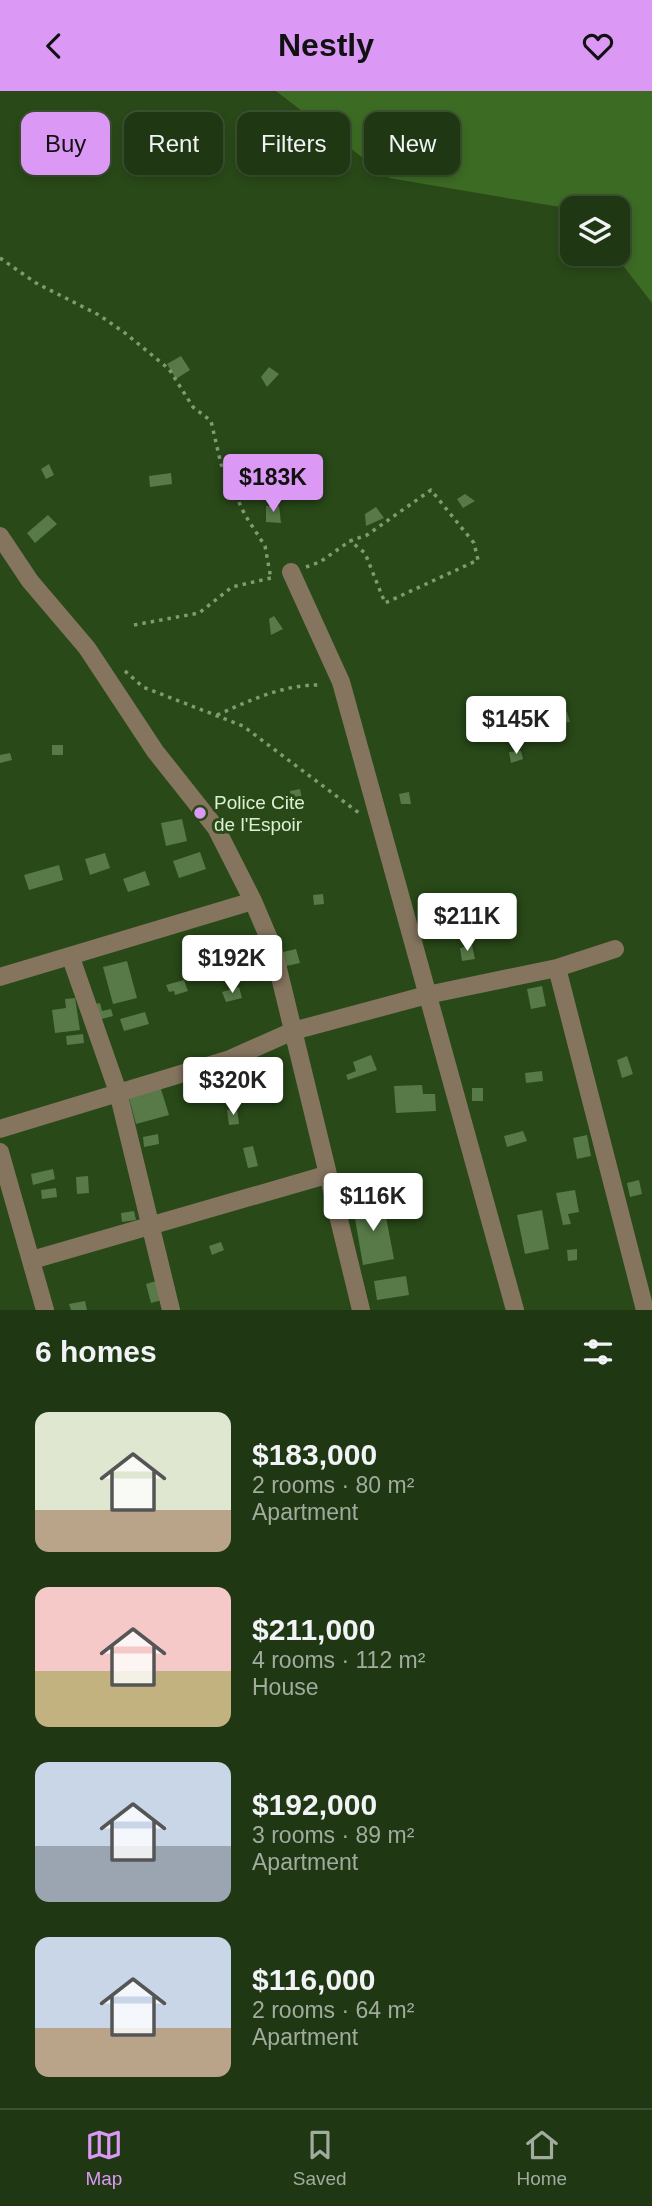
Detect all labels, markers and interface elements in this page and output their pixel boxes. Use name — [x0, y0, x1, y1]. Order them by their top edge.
icon: back — [35, 27, 73, 65]
text: Nestly — [278, 27, 374, 63]
icon: heart — [579, 27, 617, 65]
chip: Buy — [21, 112, 110, 175]
chip: Rent — [124, 112, 223, 175]
chip: Filters — [237, 112, 350, 175]
chip: New — [364, 112, 460, 175]
map controls — [560, 196, 630, 266]
button: layers — [560, 196, 630, 266]
pin: $183K — [224, 455, 322, 514]
text: $183K — [239, 464, 307, 490]
pin: $145K — [467, 697, 565, 756]
text: $145K — [482, 706, 550, 732]
place label: Police Cite de l'Espoir — [214, 792, 305, 835]
marker: Police Cite de l'Espoir — [192, 805, 208, 821]
pin: $211K — [418, 893, 516, 953]
text: $211K — [434, 903, 500, 929]
pin: $192K — [183, 935, 281, 995]
text: $192K — [198, 945, 266, 971]
pin: $320K — [184, 1058, 282, 1117]
text: $320K — [199, 1067, 267, 1093]
pin: $116K — [324, 1173, 422, 1233]
text: $116K — [340, 1183, 406, 1209]
icon: filters — [579, 1333, 617, 1371]
text: 6 homes — [35, 1335, 157, 1368]
text: $183,000 — [252, 1438, 377, 1471]
icon: home — [91, 1440, 175, 1524]
text: 2 rooms · 80 m² — [252, 1472, 414, 1498]
text: Apartment — [252, 1499, 358, 1525]
text: $211,000 — [252, 1613, 375, 1646]
icon: home — [91, 1615, 175, 1699]
text: 4 rooms · 112 m² — [252, 1647, 425, 1673]
text: House — [252, 1674, 318, 1700]
text: $192,000 — [252, 1788, 377, 1821]
icon: home — [91, 1790, 175, 1874]
text: 3 rooms · 89 m² — [252, 1822, 414, 1848]
text: Apartment — [252, 1849, 358, 1875]
text: $116,000 — [252, 1963, 375, 1996]
icon: home — [91, 1965, 175, 2049]
text: 2 rooms · 64 m² — [252, 1997, 414, 2023]
text: Apartment — [252, 2024, 358, 2050]
tab: Map — [85, 2126, 123, 2190]
tab: Saved — [293, 2126, 347, 2190]
tab: Home — [516, 2126, 567, 2190]

